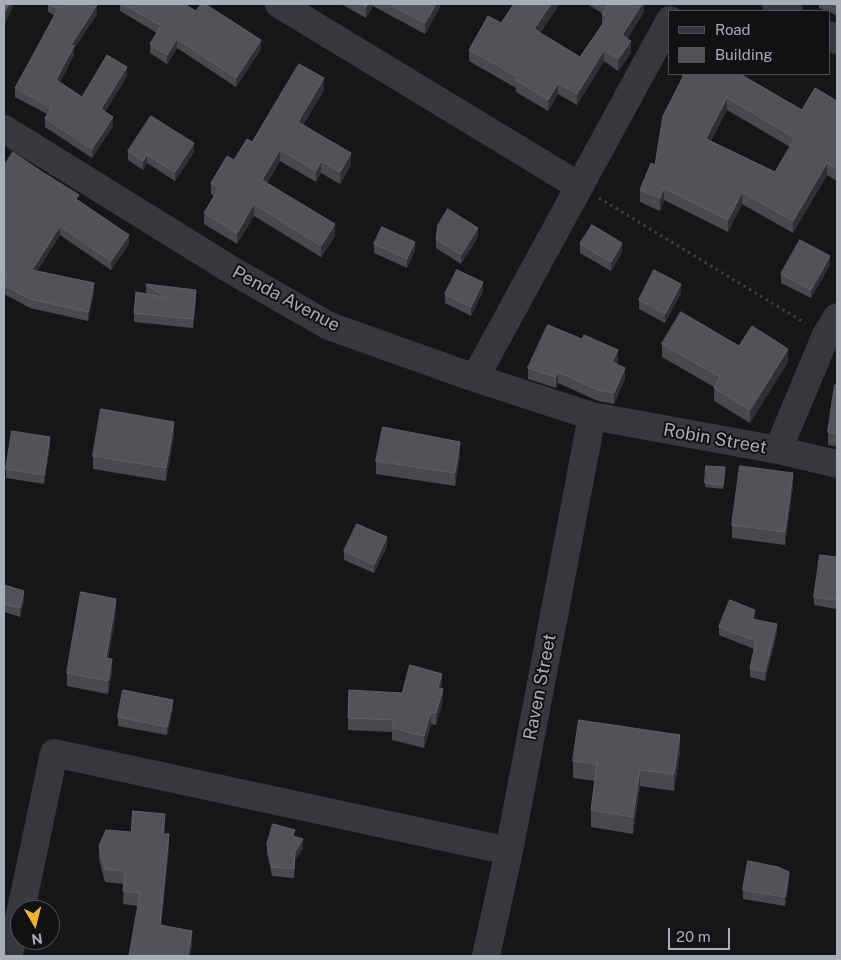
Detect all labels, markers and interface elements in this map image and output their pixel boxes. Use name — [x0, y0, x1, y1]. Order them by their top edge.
legend — [668, 10, 831, 75]
text: Road — [715, 21, 751, 38]
text: Building — [715, 46, 773, 63]
street label: Penda Avenue — [228, 262, 344, 336]
street label: Robin Street — [662, 419, 768, 459]
street label: Raven Street — [519, 632, 561, 742]
north arrow — [10, 900, 60, 950]
scale bar — [671, 918, 734, 950]
text: 20 m — [676, 928, 711, 945]
text: N — [30, 930, 43, 948]

